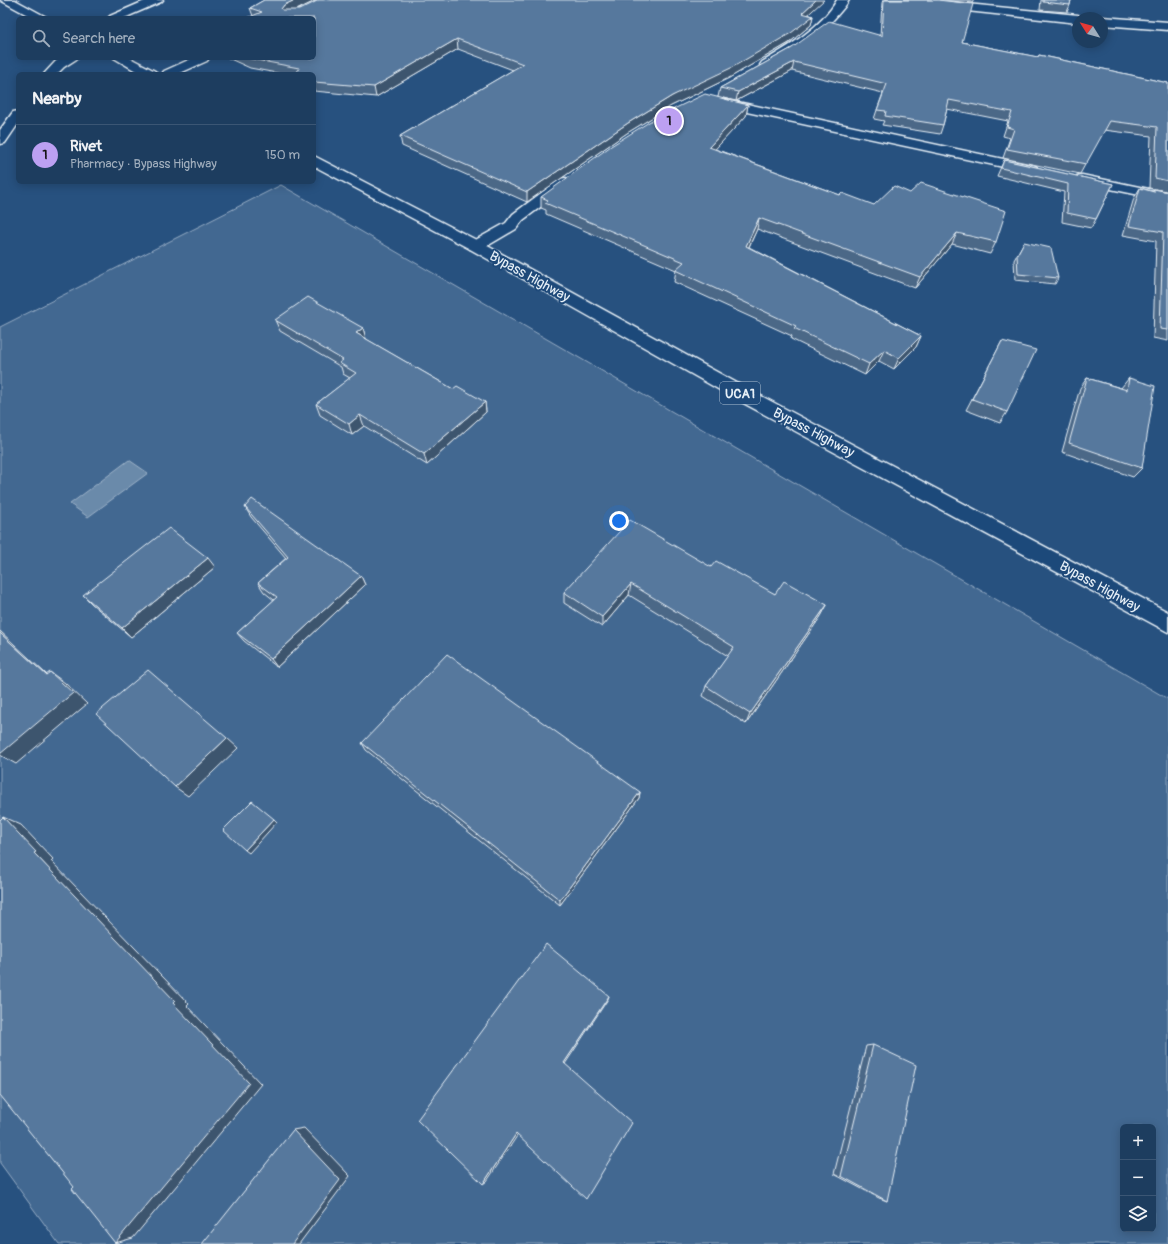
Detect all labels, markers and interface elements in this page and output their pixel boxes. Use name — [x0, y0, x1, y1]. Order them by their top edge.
north arrow — [1072, 12, 1108, 48]
search box — [16, 16, 316, 60]
icon: search — [30, 27, 52, 49]
text: Search here — [62, 29, 135, 48]
text: Nearby — [32, 88, 81, 109]
pin: 1 — [656, 106, 682, 136]
text: Rivet — [70, 137, 102, 156]
text: 1 — [42, 147, 48, 163]
text: 150 m — [265, 147, 300, 163]
text: Pharmacy · Bypass Highway — [70, 156, 217, 172]
street label: Bypass Highway — [486, 247, 573, 306]
road number: UCA1 — [720, 382, 760, 404]
street label: Bypass Highway — [770, 404, 857, 461]
your location — [609, 511, 629, 531]
street label: Bypass Highway — [1056, 557, 1143, 616]
map controls — [1120, 1124, 1156, 1232]
button: + — [1120, 1124, 1156, 1160]
button: − — [1120, 1160, 1156, 1196]
button: layers — [1120, 1196, 1156, 1232]

